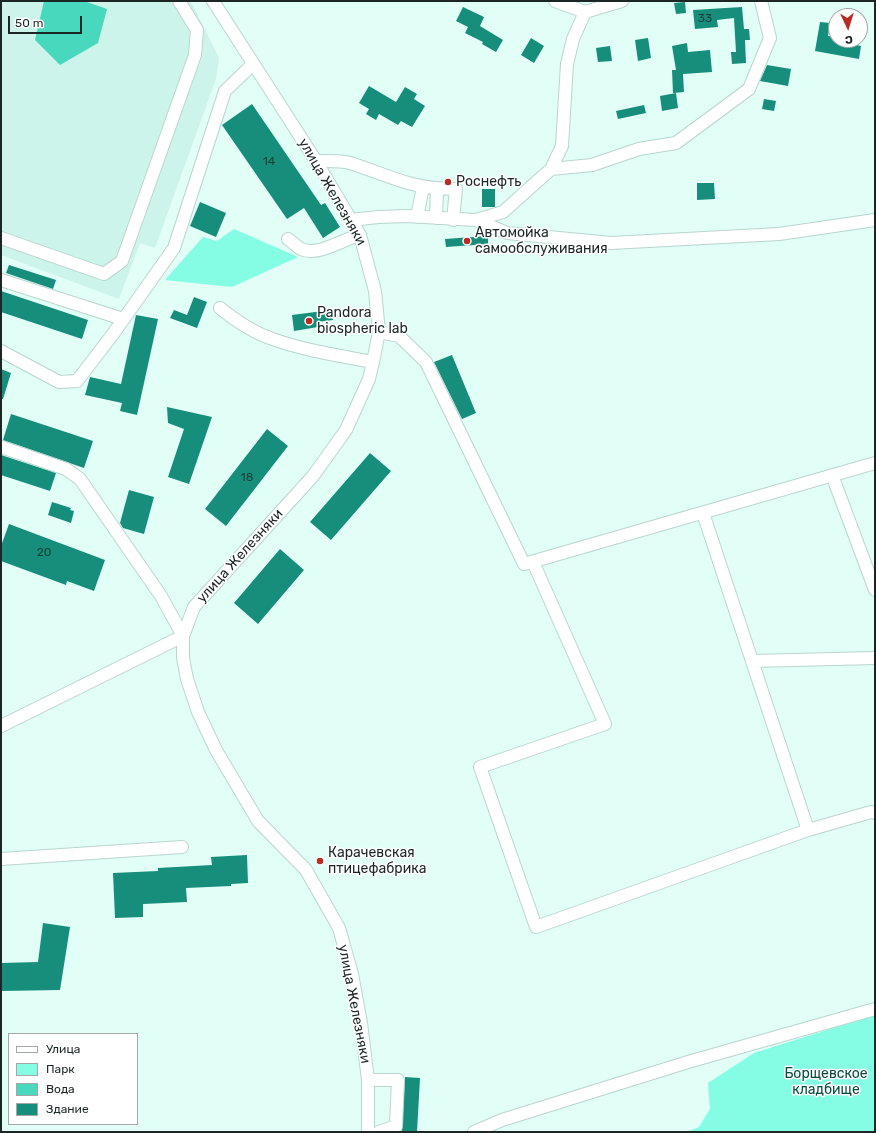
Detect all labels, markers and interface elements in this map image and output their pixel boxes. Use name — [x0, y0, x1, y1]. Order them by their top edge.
scale bar — [10, 8, 84, 34]
north arrow — [828, 8, 868, 48]
house number: 33 — [698, 12, 712, 26]
text: 50 m — [15, 16, 43, 30]
text: С — [844, 33, 853, 46]
street label: улица Железняки — [295, 136, 369, 248]
house number: 14 — [263, 155, 275, 169]
place label: Роснефть — [456, 174, 521, 190]
marker: Роснефть — [443, 177, 453, 187]
place label: Автомойка самообслуживания — [475, 225, 608, 258]
marker: Автомойка самообслуживания — [462, 236, 472, 246]
place label: Pandora biospheric lab — [317, 305, 408, 338]
marker: Pandora biospheric lab — [304, 316, 314, 326]
house number: 18 — [241, 471, 253, 485]
street label: улица Железняки — [193, 506, 287, 606]
house number: 20 — [37, 546, 51, 560]
place label: Карачевская птицефабрика — [328, 845, 426, 878]
marker: Карачевская птицефабрика — [315, 856, 325, 866]
street label: улица Железняки — [334, 943, 374, 1065]
legend — [8, 1033, 138, 1125]
text: Улица — [46, 1042, 80, 1056]
text: Парк — [46, 1062, 75, 1076]
park label: Борщевское кладбище — [784, 1066, 868, 1098]
text: Вода — [46, 1082, 75, 1096]
text: Здание — [46, 1102, 89, 1116]

